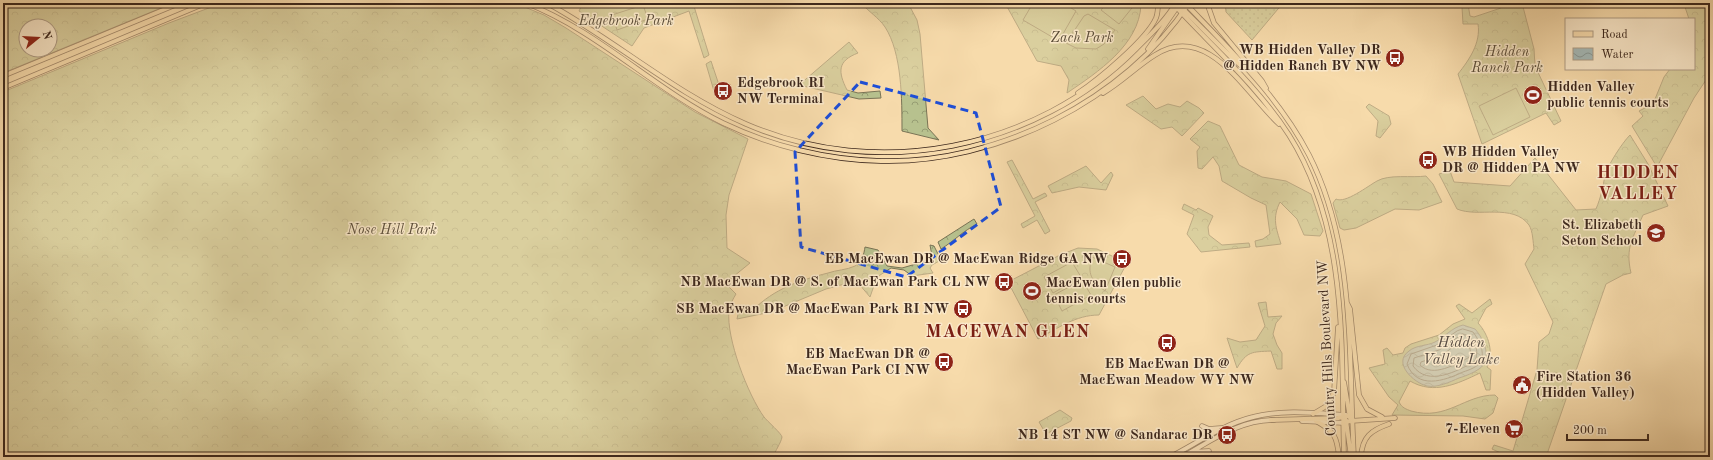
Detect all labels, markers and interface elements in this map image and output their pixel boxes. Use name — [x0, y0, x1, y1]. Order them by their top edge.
park label: Edgebrook Park — [577, 14, 674, 29]
north arrow — [18, 18, 58, 58]
legend — [1565, 18, 1695, 70]
text: Road — [1601, 29, 1628, 41]
text: N — [40, 30, 53, 42]
park label: Zach Park — [1051, 31, 1114, 45]
place label: WB Hidden Valley DR @ Hidden Ranch BV NW — [1223, 43, 1381, 73]
park label: Hidden Ranch Park — [1470, 45, 1543, 75]
bus stop icon: WB Hidden Valley DR @ Hidden Ranch BV NW — [1384, 47, 1406, 69]
text: Water — [1601, 49, 1634, 61]
place label: Edgebrook RI NW Terminal — [737, 76, 824, 106]
bus stop icon: Edgebrook RI NW Terminal — [712, 80, 734, 102]
place label: Hidden Valley public tennis courts — [1547, 80, 1669, 110]
sports icon: Hidden Valley public tennis courts — [1522, 84, 1544, 106]
place label: WB Hidden Valley DR @ Hidden PA NW — [1442, 145, 1580, 175]
bus stop icon: WB Hidden Valley DR @ Hidden PA NW — [1417, 149, 1439, 171]
district label: HIDDEN VALLEY — [1596, 164, 1680, 203]
place label: St. Elizabeth Seton School — [1561, 218, 1642, 248]
school or university icon: St. Elizabeth Seton School — [1645, 222, 1667, 244]
park label: Nose Hill Park — [346, 223, 437, 237]
bus stop icon: EB MacEwan DR @ MacEwan Ridge GA NW — [1111, 248, 1133, 270]
place label: EB MacEwan DR @ MacEwan Ridge GA NW — [824, 252, 1108, 266]
street label: Country Hills Boulevard NW — [1315, 259, 1339, 437]
bus stop icon: NB MacEwan DR @ S. of MacEwan Park CL NW — [993, 271, 1015, 293]
place label: NB MacEwan DR @ S. of MacEwan Park CL NW — [680, 275, 990, 289]
place label: MacEwan Glen public tennis courts — [1046, 276, 1181, 306]
sports icon: MacEwan Glen public tennis courts — [1021, 280, 1043, 302]
bus stop icon: SB MacEwan DR @ MacEwan Park RI NW — [952, 298, 974, 320]
place label: SB MacEwan DR @ MacEwan Park RI NW — [676, 302, 949, 316]
district label: MACEWAN GLEN — [925, 323, 1091, 341]
bus stop icon: EB MacEwan DR @ MacEwan Meadow WY NW — [1156, 332, 1178, 354]
water label: Hidden Valley Lake — [1423, 336, 1499, 368]
place label: EB MacEwan DR @ MacEwan Park CI NW — [786, 347, 930, 377]
bus stop icon: EB MacEwan DR @ MacEwan Park CI NW — [933, 351, 955, 373]
place label: EB MacEwan DR @ MacEwan Meadow WY NW — [1079, 357, 1255, 387]
place label: Fire Station 36 (Hidden Valley) — [1536, 370, 1635, 400]
public building icon: Fire Station 36 (Hidden Valley) — [1511, 374, 1533, 396]
scale bar — [1567, 416, 1648, 442]
supermarket icon: 7-Eleven — [1503, 418, 1525, 440]
place label: 7-Eleven — [1445, 422, 1500, 436]
bus stop icon: NB 14 ST NW @ Sandarac DR — [1216, 424, 1238, 446]
text: 200 m — [1573, 425, 1607, 437]
place label: NB 14 ST NW @ Sandarac DR — [1017, 428, 1213, 442]

